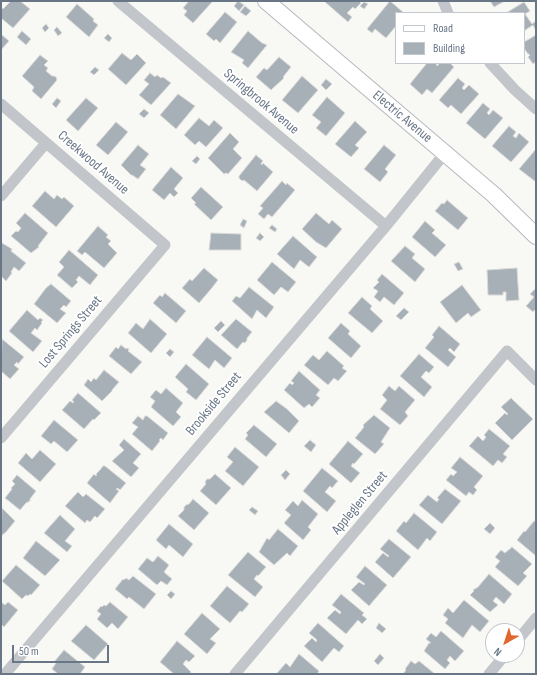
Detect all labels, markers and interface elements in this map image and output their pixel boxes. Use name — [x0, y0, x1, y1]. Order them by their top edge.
legend — [395, 12, 525, 64]
text: Road — [433, 21, 453, 36]
text: Building — [433, 41, 465, 56]
street label: Springbrook Avenue — [220, 66, 302, 138]
street label: Electric Avenue — [369, 87, 435, 147]
street label: Creekwood Avenue — [54, 128, 132, 198]
street label: Lost Springs Street — [36, 292, 106, 372]
street label: Brookside Street — [183, 369, 245, 439]
street label: Appleglen Street — [329, 468, 391, 538]
north arrow — [485, 623, 525, 663]
scale bar — [14, 637, 111, 663]
text: 50 m — [19, 644, 39, 659]
text: N — [491, 645, 504, 659]

